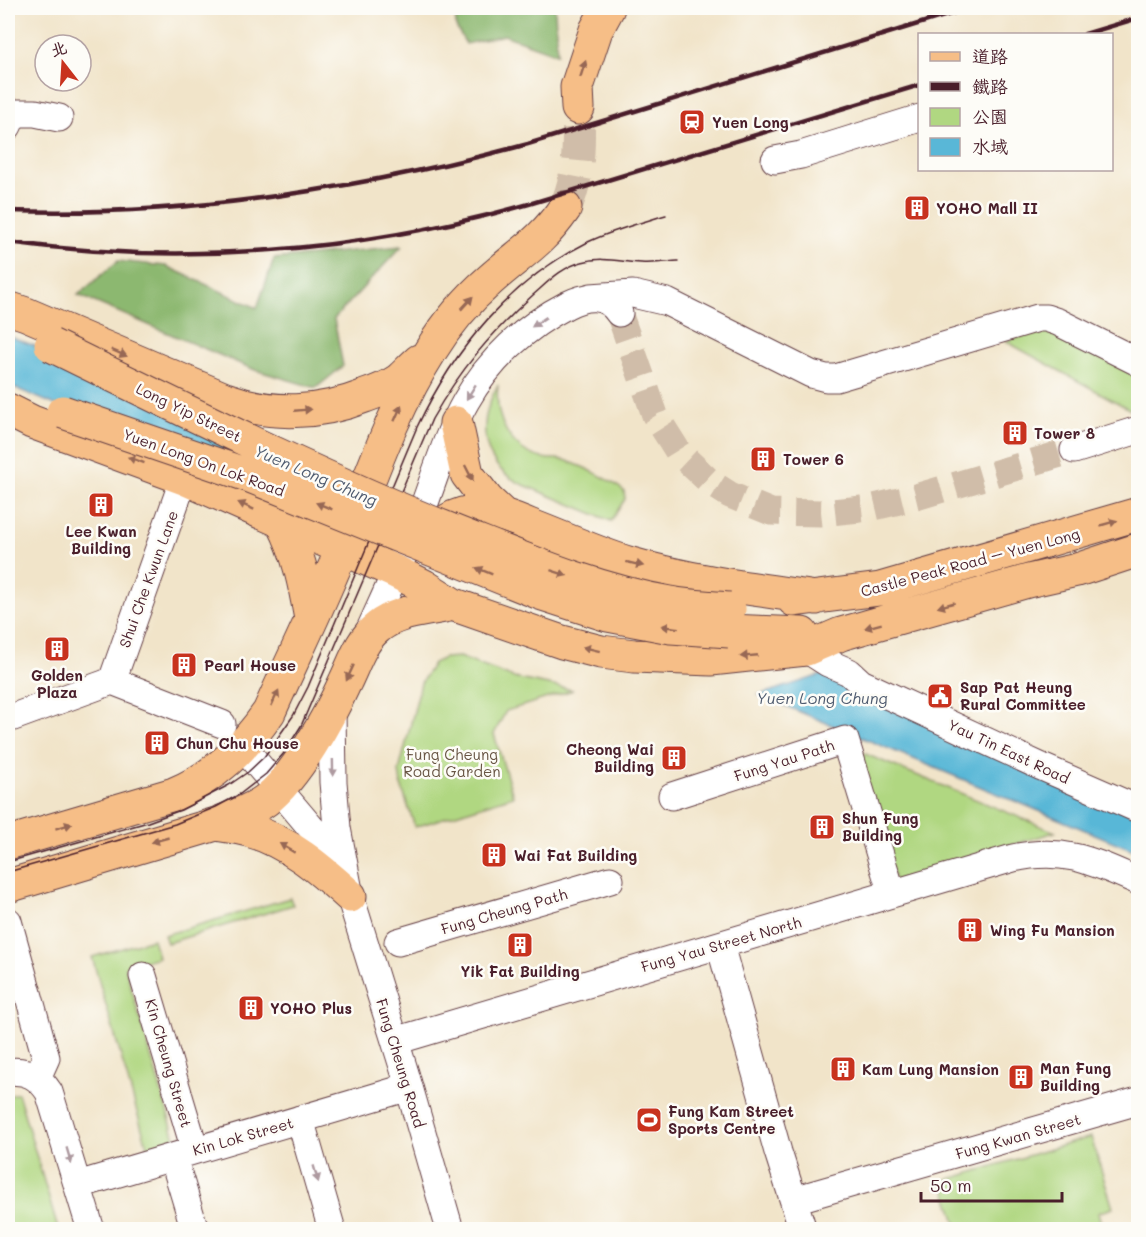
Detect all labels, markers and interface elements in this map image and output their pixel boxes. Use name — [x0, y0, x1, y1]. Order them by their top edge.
north arrow — [33, 33, 93, 93]
legend — [918, 33, 1113, 171]
text: 北 — [48, 36, 69, 61]
text: 道路 — [972, 44, 1008, 68]
one-way arrow — [579, 60, 589, 78]
text: 鐵路 — [972, 74, 1008, 98]
text: 公園 — [972, 104, 1008, 128]
station icon: Yuen Long — [677, 107, 707, 137]
place label: Yuen Long — [712, 112, 789, 132]
text: 水域 — [972, 134, 1008, 158]
building icon: YOHO Mall II — [902, 193, 932, 223]
place label: YOHO Mall II — [936, 198, 1038, 218]
one-way arrow — [460, 295, 474, 310]
one-way arrow — [531, 316, 547, 328]
one-way arrow — [110, 348, 128, 358]
street label: Long Yip Street — [133, 378, 245, 446]
one-way arrow — [466, 384, 477, 400]
one-way arrow — [393, 404, 403, 422]
one-way arrow — [293, 405, 312, 415]
building icon: Tower 8 — [1000, 418, 1030, 448]
street label: Yuen Long On Lok Road — [120, 423, 288, 501]
place label: Tower 8 — [1034, 423, 1095, 443]
water label: Yuen Long Chung — [251, 440, 381, 510]
building icon: Tower 6 — [748, 444, 778, 474]
place label: Tower 6 — [783, 449, 844, 469]
one-way arrow — [127, 455, 145, 464]
one-way arrow — [464, 465, 473, 482]
building icon: Lee Kwan Building — [86, 490, 116, 520]
one-way arrow — [237, 501, 255, 511]
one-way arrow — [315, 501, 333, 511]
street label: Shui Che Kwun Lane — [114, 508, 182, 650]
one-way arrow — [1100, 518, 1118, 527]
place label: Lee Kwan Building — [65, 521, 137, 558]
street label: Castle Peak Road – Yuen Long — [858, 523, 1082, 601]
one-way arrow — [626, 560, 644, 570]
one-way arrow — [475, 566, 493, 575]
one-way arrow — [550, 569, 568, 578]
one-way arrow — [937, 601, 955, 611]
one-way arrow — [661, 622, 680, 631]
one-way arrow — [864, 622, 882, 631]
building icon: Golden Plaza — [42, 634, 72, 664]
one-way arrow — [581, 644, 600, 654]
building icon: Pearl House — [169, 650, 199, 680]
one-way arrow — [740, 651, 759, 661]
place label: Pearl House — [204, 655, 296, 675]
one-way arrow — [345, 664, 354, 681]
place label: Golden Plaza — [31, 665, 83, 702]
place label: Sap Pat Heung Rural Committee — [960, 677, 1086, 714]
public building icon: Sap Pat Heung Rural Committee — [925, 681, 955, 711]
water label: Yuen Long Chung — [756, 687, 888, 708]
one-way arrow — [270, 689, 279, 706]
street label: Yau Tin East Road — [945, 714, 1073, 788]
building icon: Chun Chu House — [142, 728, 172, 758]
place label: Chun Chu House — [176, 733, 299, 753]
street label: Fung Yau Path — [731, 734, 837, 786]
place label: Cheong Wai Building — [566, 739, 654, 776]
building icon: Cheong Wai Building — [659, 743, 689, 773]
park label: Fung Cheung Road Garden — [403, 744, 501, 781]
one-way arrow — [328, 759, 338, 778]
place label: Shun Fung Building — [842, 808, 919, 845]
building icon: Shun Fung Building — [807, 812, 837, 842]
one-way arrow — [55, 821, 73, 830]
one-way arrow — [151, 836, 169, 845]
building icon: Wai Fat Building — [479, 840, 509, 870]
one-way arrow — [279, 842, 295, 853]
place label: Wai Fat Building — [514, 845, 637, 865]
street label: Fung Cheung Path — [439, 883, 569, 939]
street label: Fung Yau Street North — [639, 912, 803, 976]
building icon: Wing Fu Mansion — [955, 915, 985, 945]
place label: Wing Fu Mansion — [990, 920, 1115, 940]
building icon: Yik Fat Building — [505, 930, 535, 960]
place label: Yik Fat Building — [460, 961, 580, 981]
building icon: YOHO Plus — [236, 993, 266, 1023]
street label: Kin Cheung Street — [141, 996, 197, 1130]
street label: Fung Cheung Road — [372, 996, 430, 1130]
place label: YOHO Plus — [270, 998, 352, 1018]
building icon: Kam Lung Mansion — [828, 1054, 858, 1084]
place label: Man Fung Building — [1040, 1058, 1111, 1095]
place label: Kam Lung Mansion — [862, 1059, 999, 1079]
building icon: Man Fung Building — [1006, 1062, 1036, 1092]
place label: Fung Kam Street Sports Centre — [668, 1101, 794, 1138]
sports icon: Fung Kam Street Sports Centre — [634, 1105, 664, 1135]
street label: Fung Kwan Street — [953, 1109, 1083, 1163]
street label: Kin Lok Street — [190, 1112, 296, 1160]
one-way arrow — [65, 1147, 74, 1165]
one-way arrow — [312, 1165, 321, 1183]
scale bar — [921, 1165, 1062, 1203]
text: 50 m — [930, 1173, 972, 1197]

